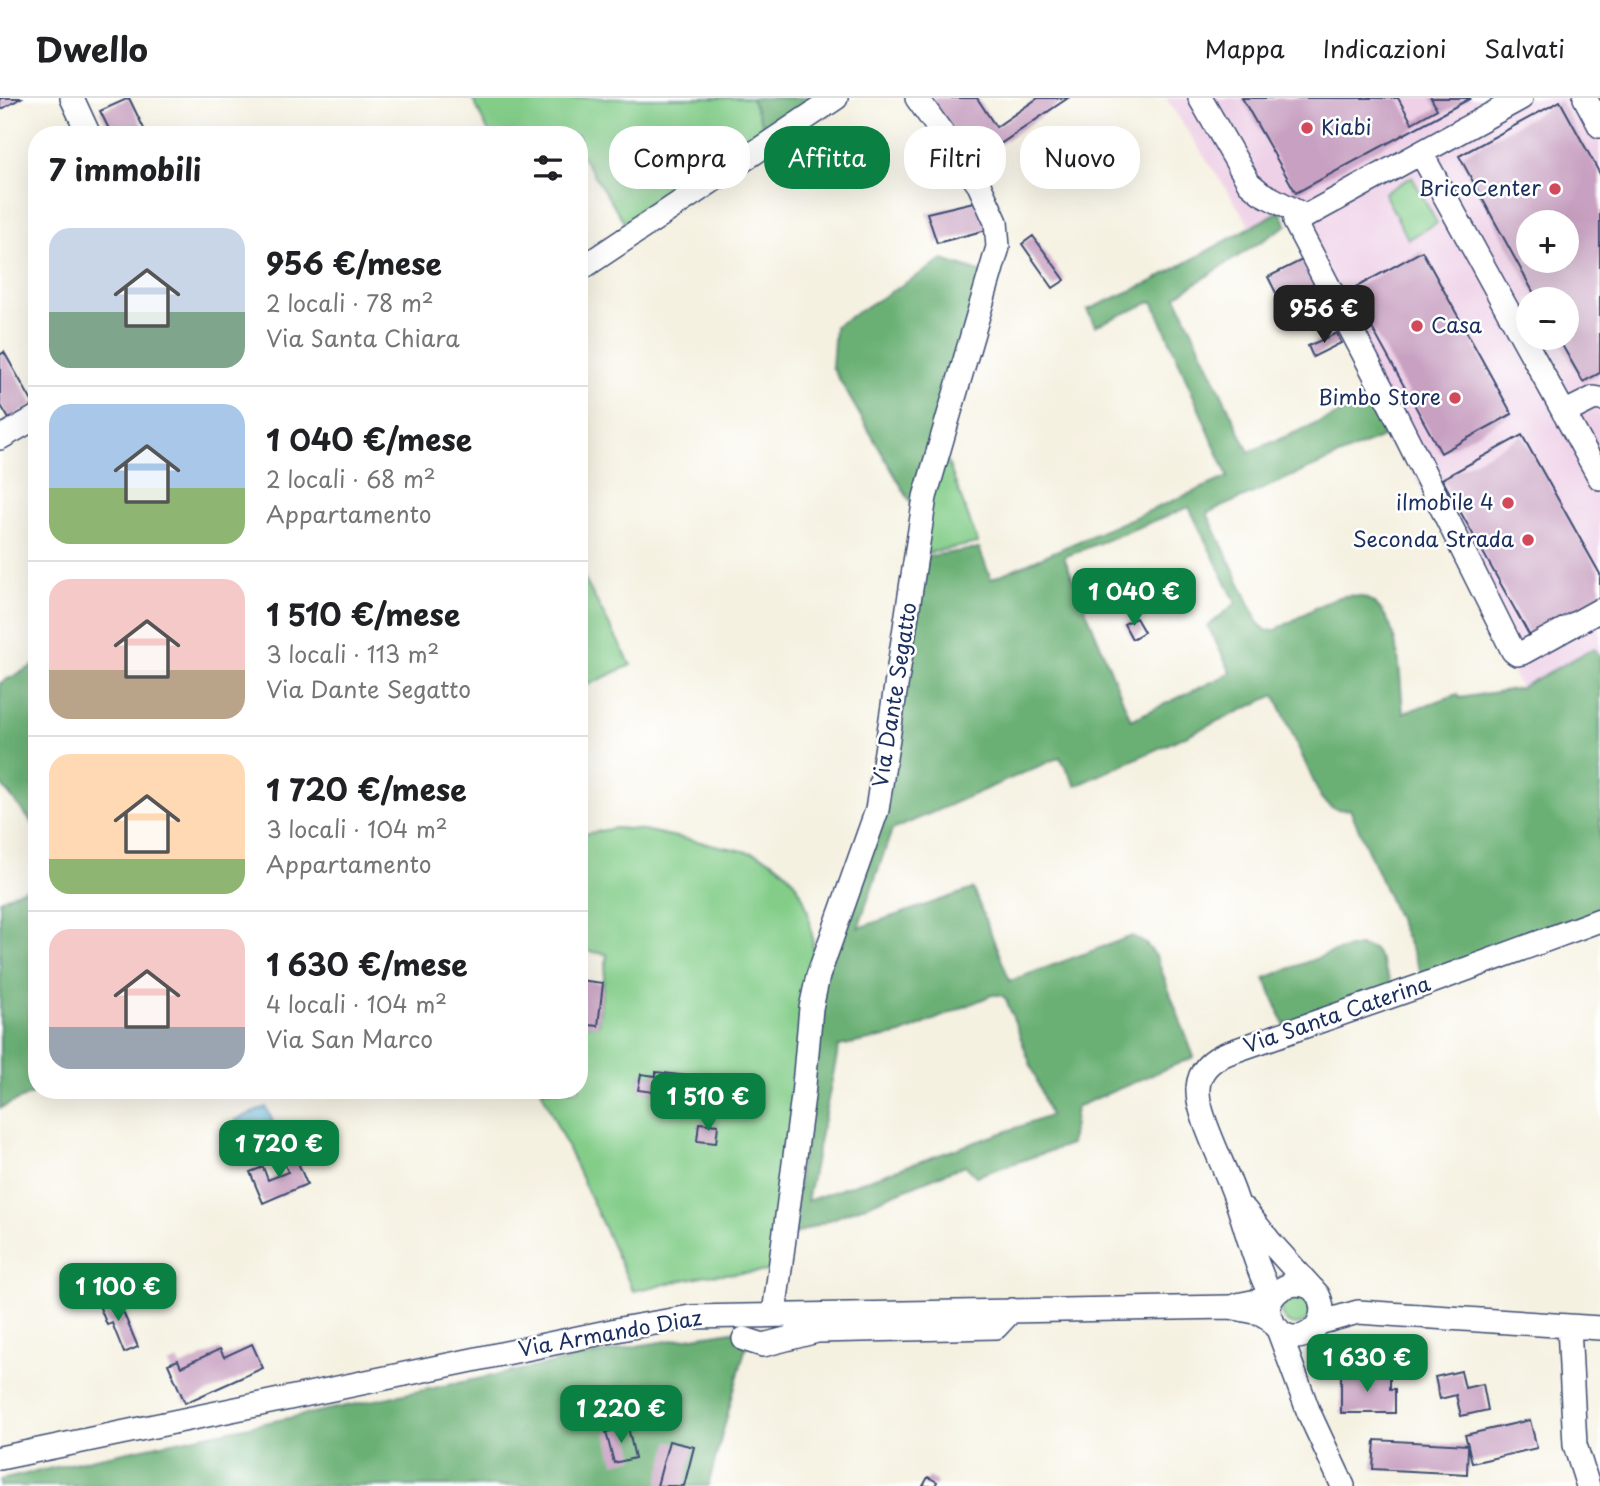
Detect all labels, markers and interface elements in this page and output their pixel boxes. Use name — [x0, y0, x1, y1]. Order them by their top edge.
text: Dwello — [35, 23, 148, 73]
text: Mappa — [1205, 30, 1285, 66]
text: Indicazioni — [1323, 30, 1446, 66]
text: Salvati — [1484, 30, 1565, 66]
place label: Kiabi — [1321, 110, 1372, 142]
marker: Kiabi — [1299, 120, 1315, 136]
chip: Compra — [609, 126, 750, 189]
chip: Affitta — [764, 126, 890, 189]
chip: Filtri — [904, 126, 1006, 189]
chip: Nuovo — [1020, 126, 1140, 189]
text: 7 immobili — [49, 146, 201, 191]
icon: filters — [529, 149, 567, 187]
place label: BricoCenter — [1418, 171, 1541, 203]
marker: BricoCenter — [1547, 181, 1563, 197]
map controls — [1516, 210, 1579, 350]
button: + — [1516, 210, 1579, 273]
text: 956 €/mese — [266, 240, 442, 285]
icon: home — [105, 256, 189, 340]
text: 2 locali · 78 m² — [266, 285, 434, 320]
pin: 956 € — [1275, 286, 1373, 345]
button: − — [1516, 287, 1579, 350]
text: 956 € — [1290, 290, 1358, 325]
place label: Casa — [1431, 308, 1483, 340]
marker: Casa — [1409, 318, 1425, 334]
text: Via Santa Chiara — [266, 320, 460, 355]
place label: Bimbo Store — [1318, 380, 1441, 412]
marker: Bimbo Store — [1447, 390, 1463, 406]
text: 1 040 €/mese — [266, 416, 472, 461]
icon: home — [105, 432, 189, 516]
text: 2 locali · 68 m² — [266, 461, 436, 496]
place label: ilmobile 4 — [1396, 485, 1494, 517]
marker: ilmobile 4 — [1500, 495, 1516, 511]
text: Appartamento — [266, 496, 432, 531]
place label: Seconda Strada — [1353, 522, 1515, 554]
marker: Seconda Strada — [1520, 532, 1536, 548]
pin: 1 040 € — [1069, 568, 1199, 628]
text: 1 040 € — [1088, 573, 1180, 608]
text: 1 510 €/mese — [266, 591, 460, 636]
street label: Via Dante Segatto — [863, 600, 923, 790]
icon: home — [105, 607, 189, 691]
text: 3 locali · 113 m² — [266, 636, 439, 671]
text: Via Dante Segatto — [266, 671, 471, 706]
text: 1 720 €/mese — [266, 766, 467, 811]
icon: home — [105, 782, 189, 866]
text: 3 locali · 104 m² — [266, 811, 448, 846]
text: Appartamento — [266, 846, 432, 881]
text: 1 630 €/mese — [266, 941, 468, 986]
icon: home — [105, 957, 189, 1041]
street label: Via Santa Caterina — [1239, 966, 1434, 1060]
text: 4 locali · 104 m² — [266, 986, 447, 1021]
text: Via San Marco — [266, 1021, 433, 1056]
pin: 1 510 € — [643, 1074, 773, 1133]
text: 1 510 € — [666, 1078, 750, 1113]
pin: 1 720 € — [214, 1121, 344, 1180]
text: 1 720 € — [235, 1125, 323, 1160]
pin: 1 100 € — [53, 1264, 183, 1323]
text: 1 100 € — [75, 1268, 161, 1303]
street label: Via Armando Diaz — [515, 1300, 704, 1364]
pin: 1 630 € — [1302, 1334, 1432, 1394]
text: 1 630 € — [1323, 1339, 1411, 1374]
pin: 1 220 € — [556, 1386, 686, 1445]
text: 1 220 € — [576, 1390, 666, 1425]

